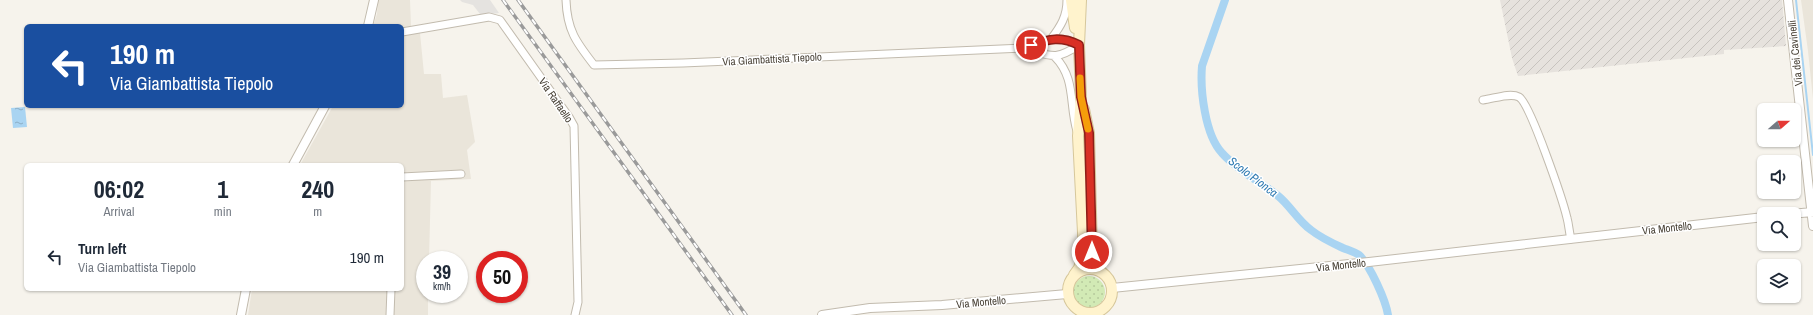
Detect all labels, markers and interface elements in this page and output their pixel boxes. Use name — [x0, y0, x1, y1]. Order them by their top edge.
street label: Via dei Cavinelli — [1785, 19, 1805, 87]
pin — [1014, 28, 1048, 62]
icon: arrive — [1020, 34, 1042, 56]
text: 190 m — [110, 35, 175, 73]
icon: left — [44, 40, 96, 92]
street label: Via Giambattista Tiepolo — [722, 49, 822, 69]
text: Via Giambattista Tiepolo — [110, 71, 273, 96]
street label: Via Raffaello — [536, 75, 576, 125]
north arrow — [1757, 103, 1801, 147]
map controls — [1757, 103, 1801, 303]
water label: Scolo Pionca — [1225, 153, 1281, 201]
button: sound — [1757, 155, 1801, 199]
text: 06:02 — [94, 173, 144, 205]
text: 1 — [217, 173, 228, 205]
text: 240 — [301, 173, 334, 205]
text: Arrival — [104, 203, 134, 220]
text: min — [214, 203, 232, 220]
text: m — [313, 203, 322, 220]
button: search — [1757, 207, 1801, 251]
street label: Via Montello — [1641, 218, 1693, 238]
position arrow — [1071, 231, 1113, 273]
text: Turn left — [78, 238, 126, 259]
icon: left — [44, 246, 66, 268]
text: 190 m — [350, 247, 384, 268]
speed limit sign: 50 — [476, 251, 528, 303]
street label: Via Montello — [1315, 255, 1367, 275]
text: 39 — [433, 258, 451, 285]
text: Via Giambattista Tiepolo — [78, 259, 196, 276]
button: layers — [1757, 259, 1801, 303]
text: km/h — [433, 280, 451, 293]
street label: Via Montello — [955, 293, 1007, 311]

